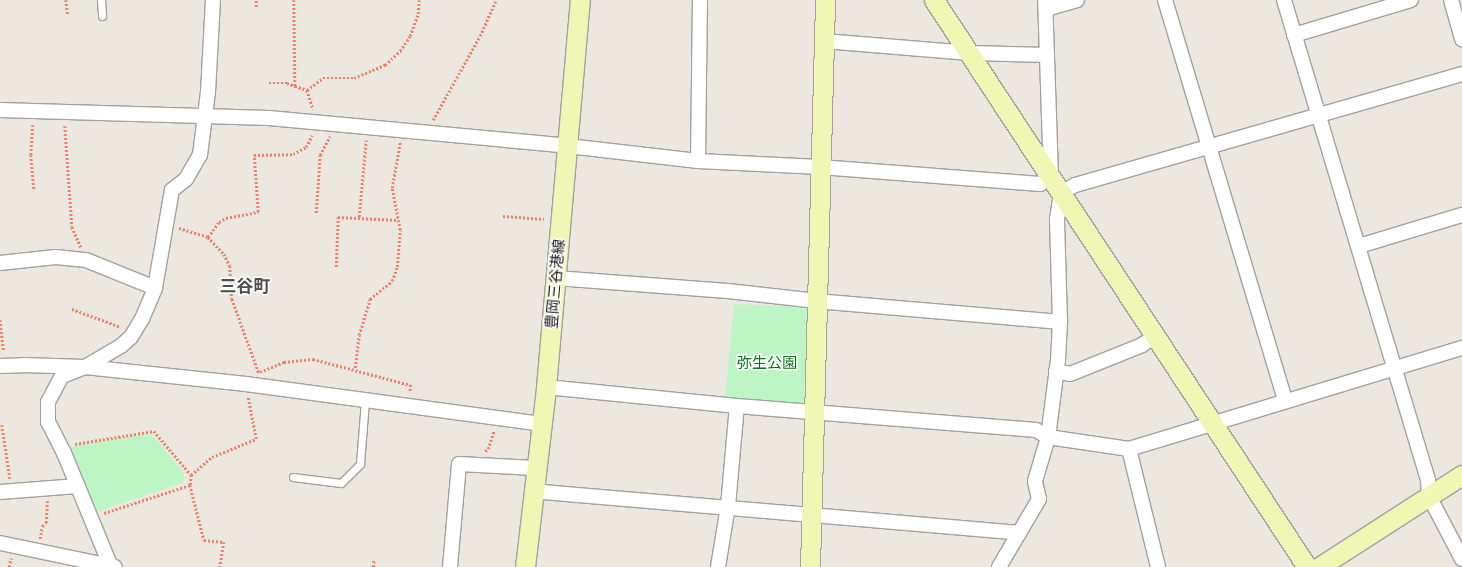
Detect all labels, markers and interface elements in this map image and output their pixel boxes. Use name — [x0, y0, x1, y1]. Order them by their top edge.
street label: 豊岡三谷港線 — [542, 238, 568, 330]
district label: 三谷町 — [220, 277, 270, 297]
park label: 弥生公園 — [737, 354, 797, 372]

